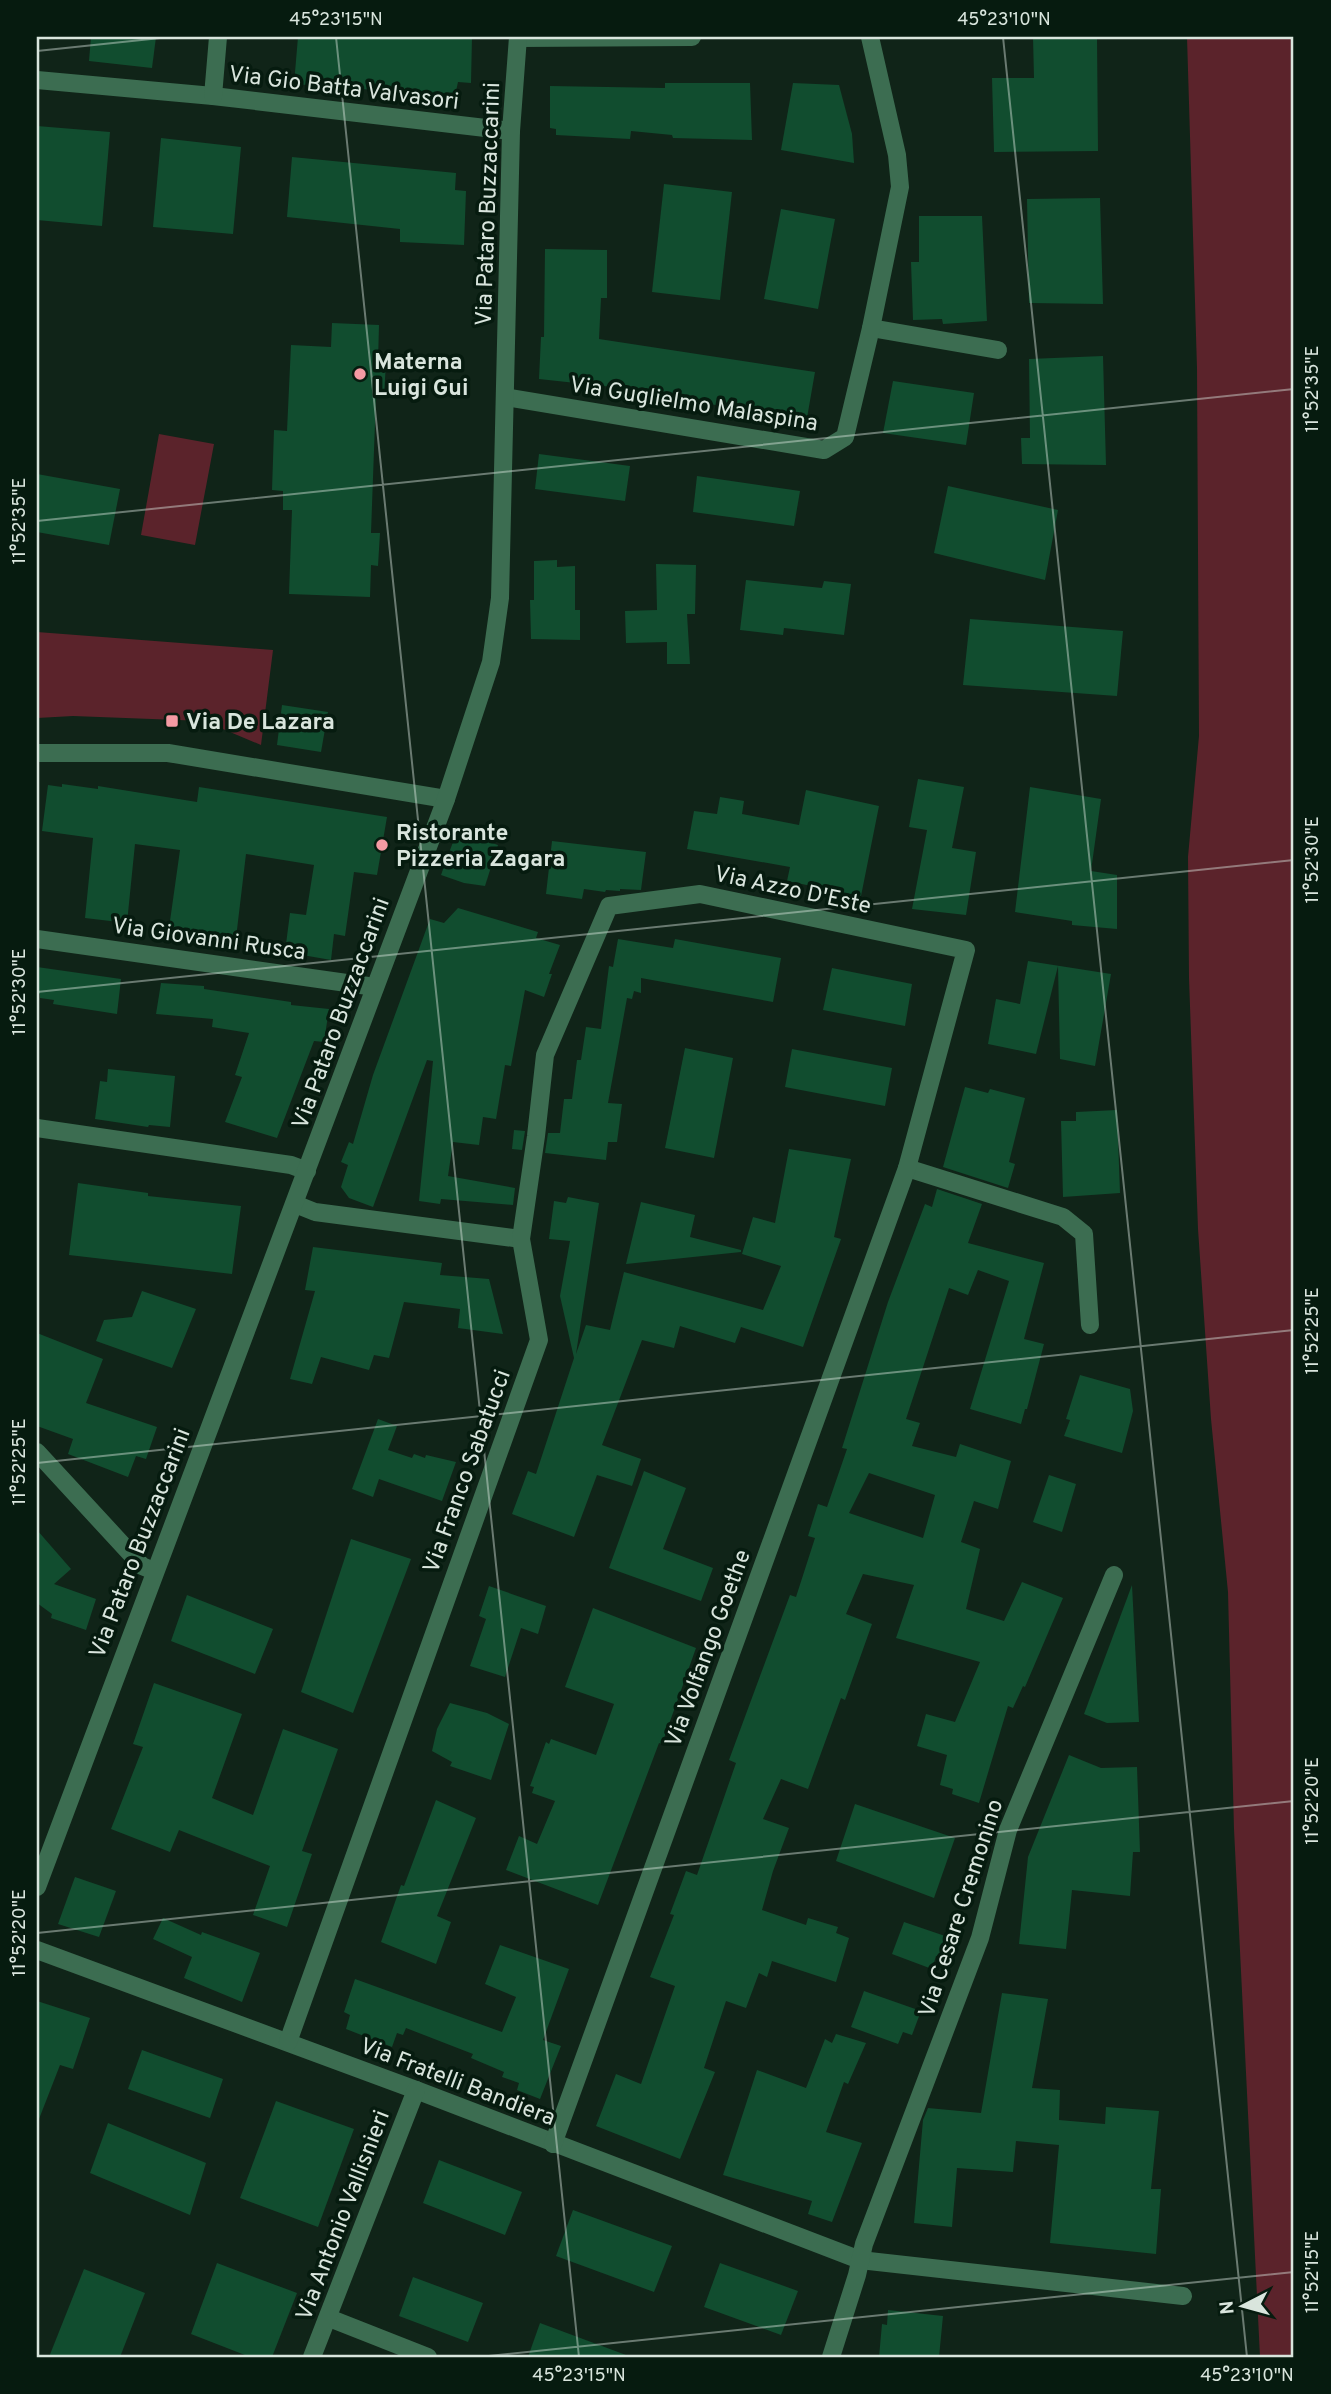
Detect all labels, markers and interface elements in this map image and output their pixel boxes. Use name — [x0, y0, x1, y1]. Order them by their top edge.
text: 45°23'15"N — [289, 9, 383, 32]
text: 45°23'10"N — [957, 9, 1051, 32]
street label: Via Gio Batta Valvasori — [227, 61, 460, 118]
street label: Via Pataro Buzzaccarini — [471, 82, 508, 327]
text: 11°52'35"E — [1302, 346, 1325, 432]
place label: Materna Luigi Gui — [374, 349, 468, 404]
marker: Materna Luigi Gui — [352, 366, 368, 382]
street label: Via Guglielmo Malaspina — [567, 372, 820, 439]
text: 11°52'35"E — [9, 478, 32, 564]
place label: Via De Lazara — [186, 709, 335, 738]
marker: Via De Lazara — [164, 713, 180, 729]
text: 11°52'30"E — [1302, 817, 1325, 904]
place label: Ristorante Pizzeria Zagara — [396, 820, 565, 875]
marker: Ristorante Pizzeria Zagara — [374, 837, 390, 853]
street label: Via Azzo D'Este — [711, 861, 874, 922]
street label: Via Pataro Buzzaccarini — [287, 894, 398, 1134]
street label: Via Giovanni Rusca — [110, 912, 308, 968]
text: 11°52'30"E — [9, 949, 32, 1036]
text: 11°52'25"E — [1302, 1288, 1325, 1374]
street label: Via Franco Sabatucci — [418, 1366, 519, 1578]
text: 11°52'25"E — [9, 1419, 32, 1505]
street label: Via Pataro Buzzaccarini — [84, 1425, 199, 1663]
street label: Via Volfango Goethe — [660, 1546, 759, 1752]
text: 11°52'20"E — [1302, 1757, 1325, 1845]
street label: Via Cesare Cremonino — [913, 1796, 1011, 2022]
text: 11°52'20"E — [9, 1889, 32, 1977]
street label: Via Fratelli Bandiera — [355, 2033, 559, 2134]
street label: Via Antonio Vallisnieri — [291, 2107, 398, 2325]
text: 11°52'15"E — [1302, 2231, 1325, 2313]
north arrow — [1208, 2272, 1278, 2342]
text: N — [1215, 2300, 1241, 2316]
text: 45°23'15"N — [532, 2365, 626, 2388]
text: 45°23'10"N — [1200, 2365, 1294, 2388]

